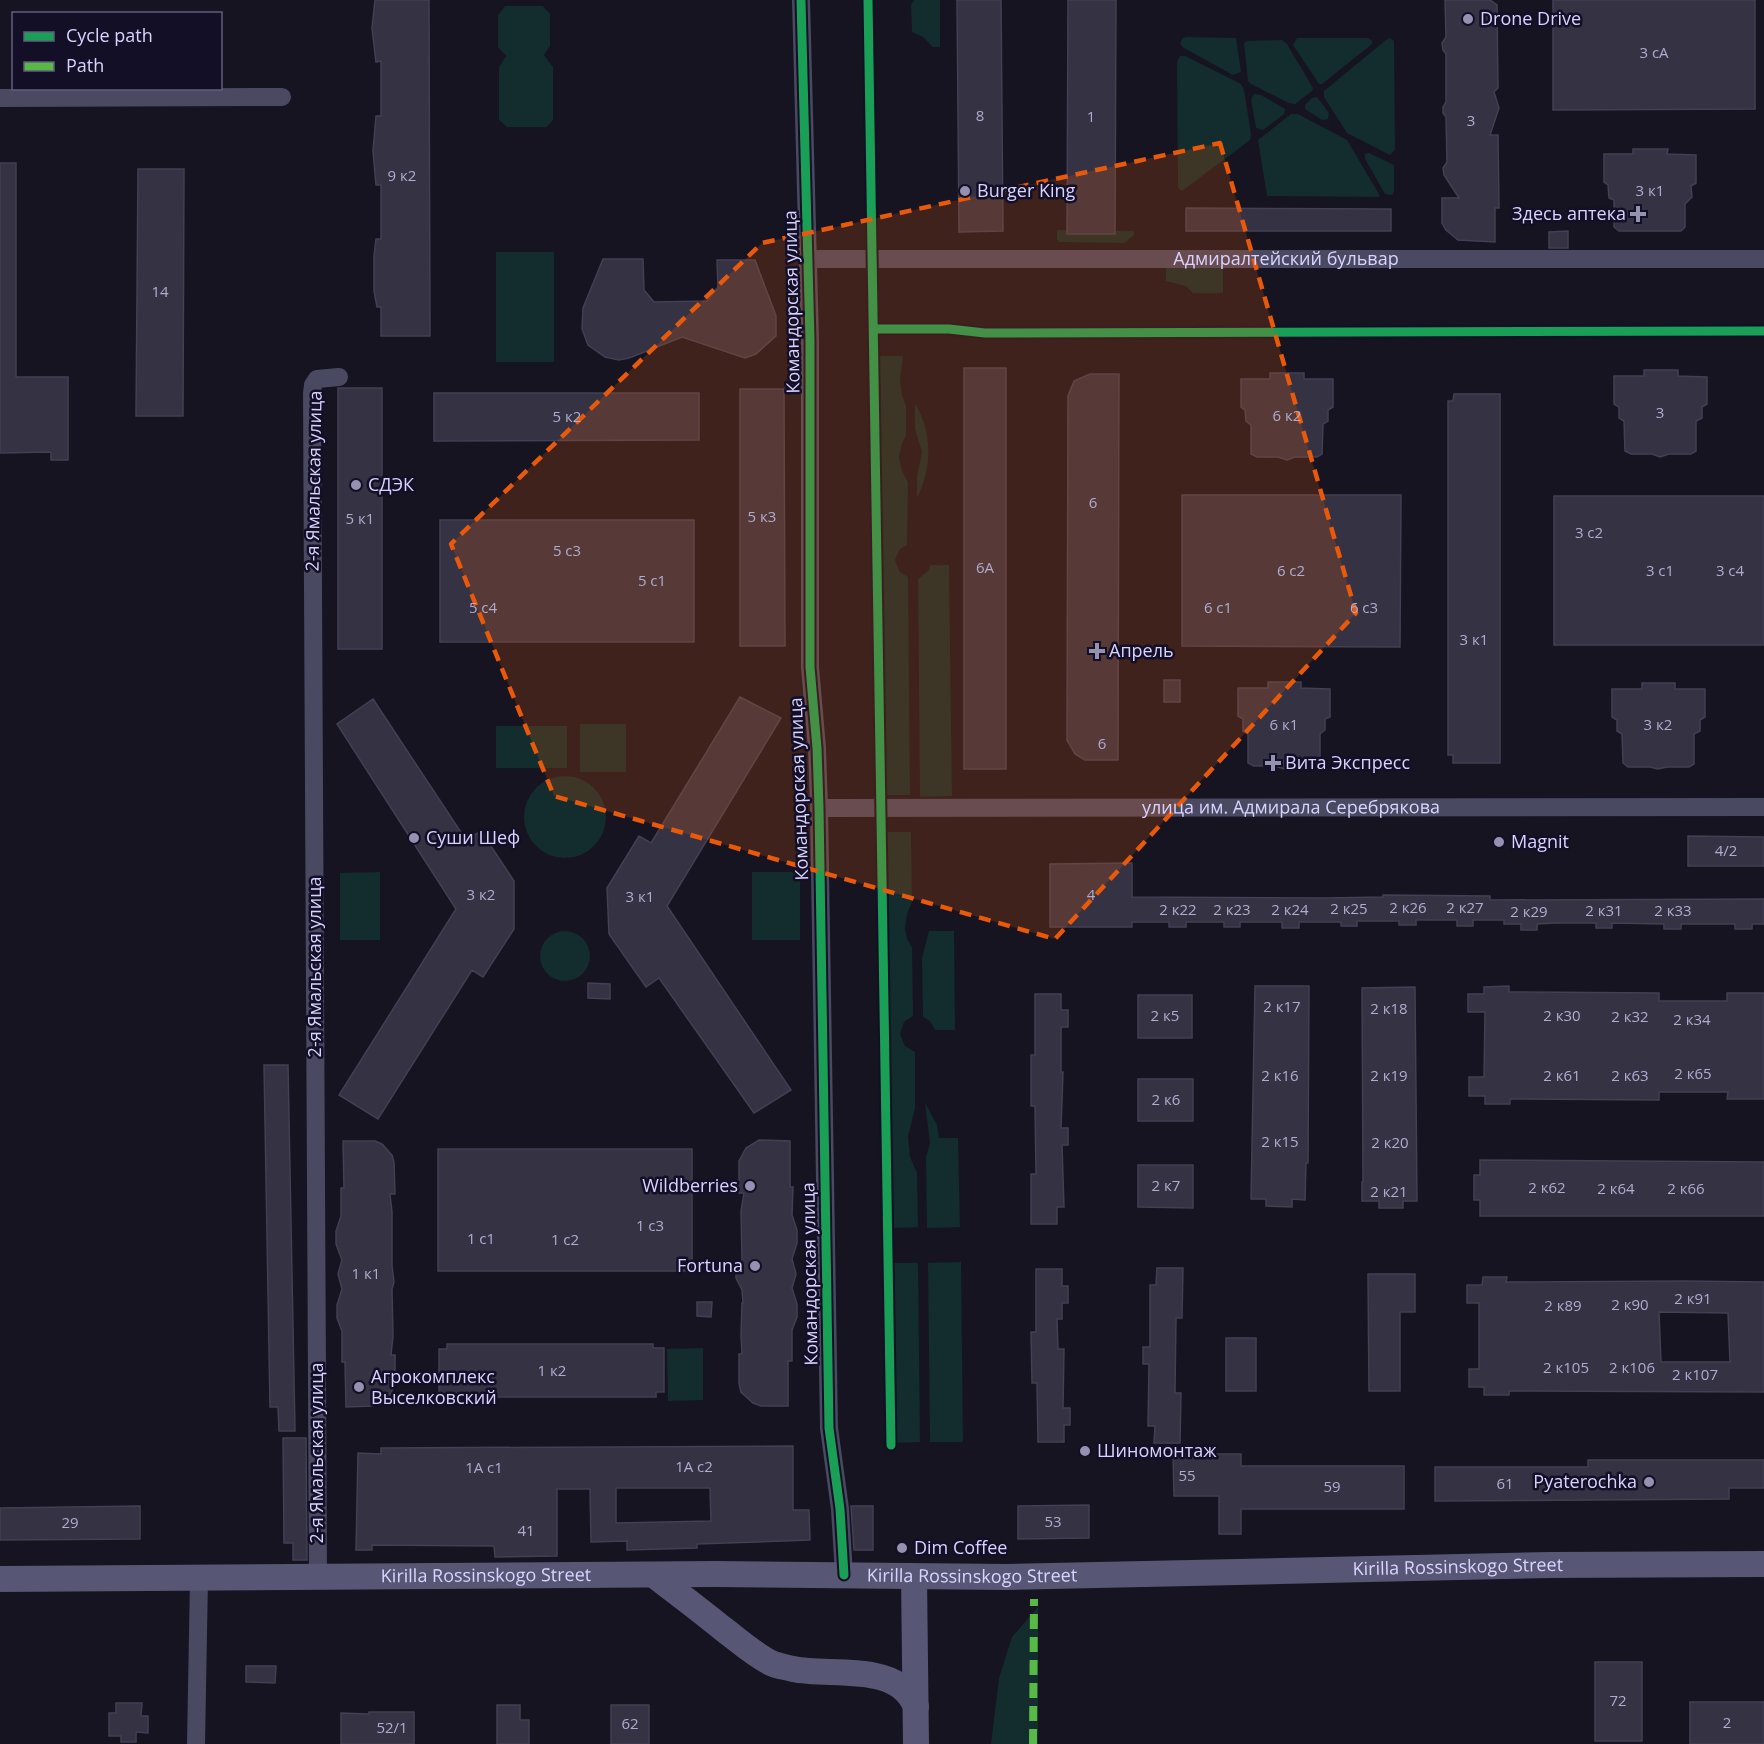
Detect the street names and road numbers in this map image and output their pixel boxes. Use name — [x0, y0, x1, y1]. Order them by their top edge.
street label: Командорская улица — [777, 210, 805, 394]
street label: Адмиралтейский бульвар — [1173, 246, 1399, 270]
street label: 2-я Ямальская улица — [299, 390, 327, 572]
street label: Командорская улица — [783, 697, 813, 881]
street label: улица им. Адмирала Серебрякова — [1142, 794, 1440, 819]
street label: 2-я Ямальская улица — [302, 877, 326, 1057]
street label: Командорская улица — [795, 1182, 823, 1366]
street label: 2-я Ямальская улица — [304, 1363, 328, 1543]
street label: Kirilla Rossinskogo Street — [1352, 1552, 1563, 1580]
street label: Kirilla Rossinskogo Street — [381, 1562, 591, 1587]
street label: Kirilla Rossinskogo Street — [867, 1562, 1077, 1588]

